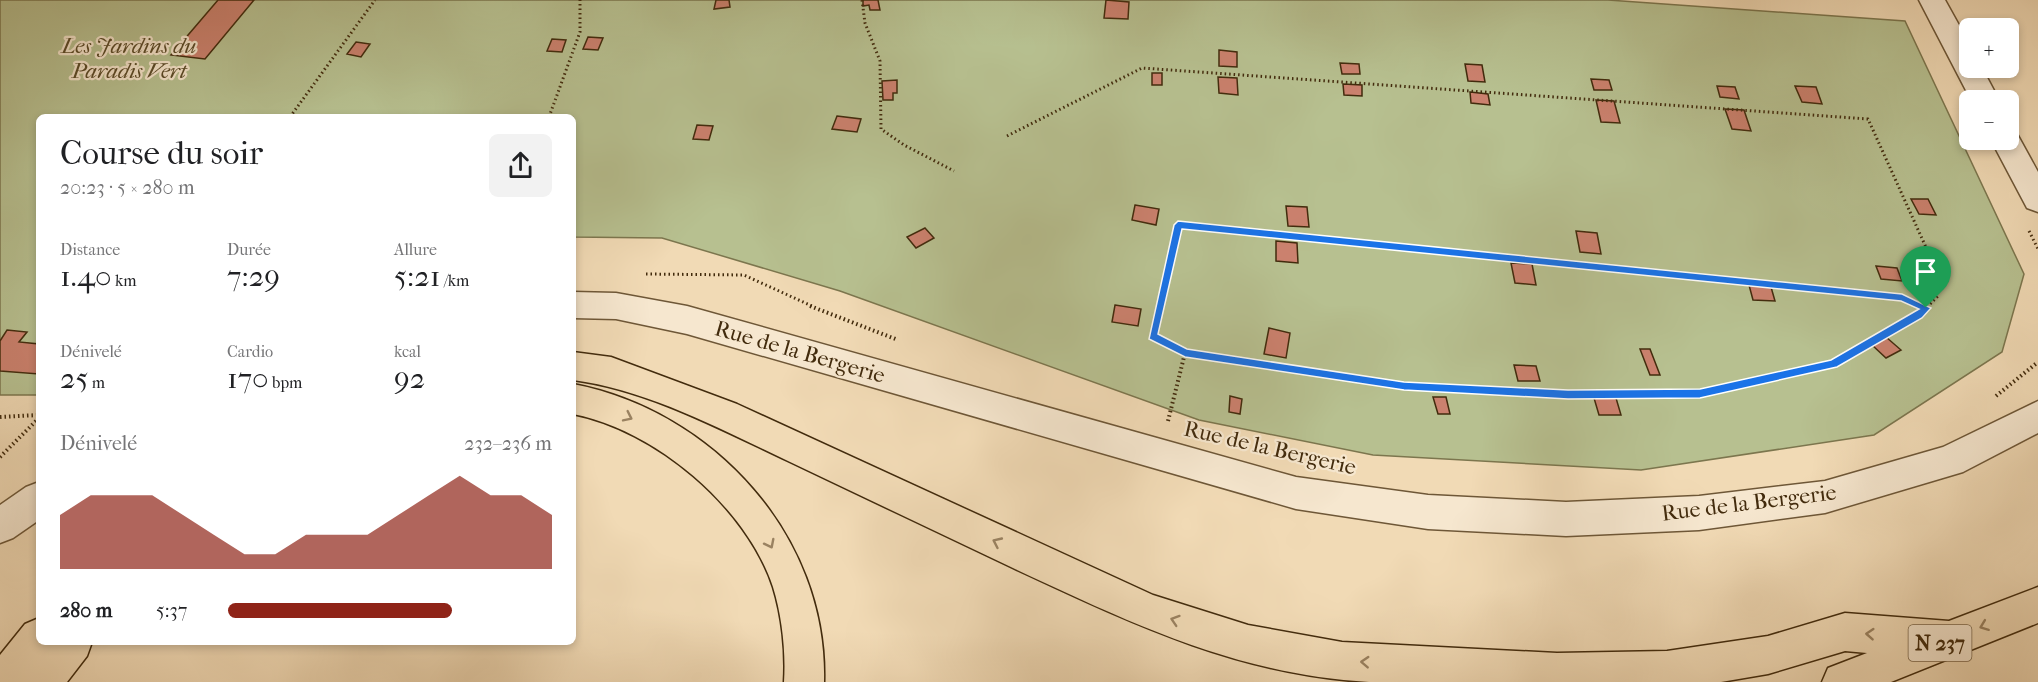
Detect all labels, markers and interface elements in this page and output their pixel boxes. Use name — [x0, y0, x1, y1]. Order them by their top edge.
map controls — [1959, 18, 2019, 150]
button: + — [1959, 18, 2019, 78]
park label: Les Jardins du Paradis Vert — [60, 33, 196, 84]
button: − — [1959, 90, 2019, 150]
text: Course du soir — [60, 134, 263, 173]
button: share — [489, 134, 552, 197]
text: 20:23 · 5 × 280 m — [60, 176, 195, 199]
text: Distance — [60, 240, 120, 259]
text: Durée — [227, 240, 271, 259]
text: Allure — [394, 240, 437, 259]
pin — [1900, 246, 1951, 308]
icon: arrive — [1909, 255, 1942, 288]
text: 1.40 — [60, 259, 112, 294]
text: 7:29 — [227, 259, 280, 294]
text: 5:21 — [394, 259, 440, 294]
text: km — [112, 271, 137, 290]
text: /km — [440, 271, 469, 290]
street label: Rue de la Bergerie — [712, 315, 888, 389]
text: Dénivelé — [60, 342, 122, 361]
text: Cardio — [227, 342, 273, 361]
text: kcal — [394, 342, 421, 361]
text: 25 — [60, 361, 88, 396]
text: 170 — [227, 361, 269, 396]
text: 92 — [394, 361, 425, 396]
text: m — [88, 373, 105, 392]
text: bpm — [269, 373, 302, 392]
one-way arrow — [622, 409, 633, 421]
street label: Rue de la Bergerie — [1181, 416, 1359, 480]
text: Dénivelé — [60, 432, 137, 455]
text: 232–236 m — [464, 432, 552, 455]
street label: Rue de la Bergerie — [1660, 479, 1838, 527]
one-way arrow — [993, 537, 1004, 549]
one-way arrow — [763, 538, 775, 549]
text: 280 m — [60, 599, 112, 622]
text: 5:37 — [156, 599, 187, 622]
one-way arrow — [1170, 615, 1181, 628]
one-way arrow — [1979, 619, 1990, 631]
road number: N 237 — [1908, 625, 1972, 661]
one-way arrow — [1865, 628, 1874, 641]
one-way arrow — [1360, 656, 1369, 669]

